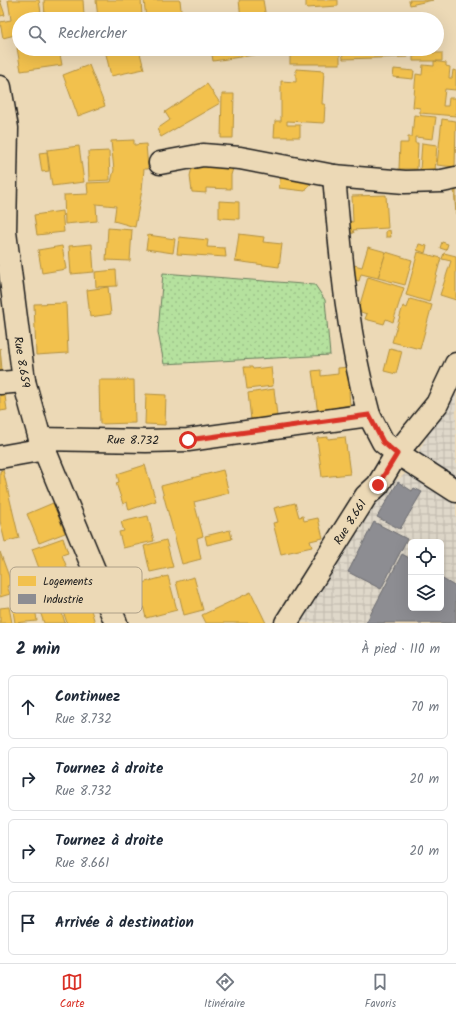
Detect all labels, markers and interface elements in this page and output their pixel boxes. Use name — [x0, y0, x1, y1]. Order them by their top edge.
search box — [12, 12, 444, 56]
text: Rechercher — [58, 22, 126, 46]
icon: search — [26, 23, 48, 45]
street label: Rue 8.659 — [8, 335, 35, 389]
street label: Rue 8.732 — [107, 431, 159, 450]
route start — [179, 431, 197, 449]
route end — [369, 476, 387, 494]
street label: Rue 8.661 — [329, 496, 372, 549]
map controls — [408, 539, 444, 611]
button: locate — [408, 539, 444, 575]
legend — [10, 567, 142, 613]
text: Logements — [43, 573, 93, 591]
button: layers — [408, 575, 444, 611]
text: Industrie — [43, 591, 83, 609]
text: 2 min — [16, 636, 60, 663]
text: À pied · 110 m — [362, 639, 440, 660]
text: Continuez — [55, 685, 120, 709]
icon: ahead — [17, 696, 39, 718]
text: 70 m — [411, 697, 439, 718]
text: Rue 8.732 — [55, 709, 112, 730]
text: Tournez à droite — [55, 757, 163, 781]
icon: right — [17, 768, 39, 790]
text: 20 m — [409, 769, 439, 790]
text: Rue 8.732 — [55, 781, 112, 802]
text: Tournez à droite — [55, 829, 163, 853]
icon: right — [17, 840, 39, 862]
text: 20 m — [409, 841, 439, 862]
text: Rue 8.661 — [55, 853, 109, 874]
text: Arrivée à destination — [55, 911, 194, 935]
icon: arrive — [17, 912, 39, 934]
tab: Carte — [60, 971, 84, 1013]
tab: Itinéraire — [204, 971, 245, 1013]
tab: Favoris — [365, 971, 396, 1013]

